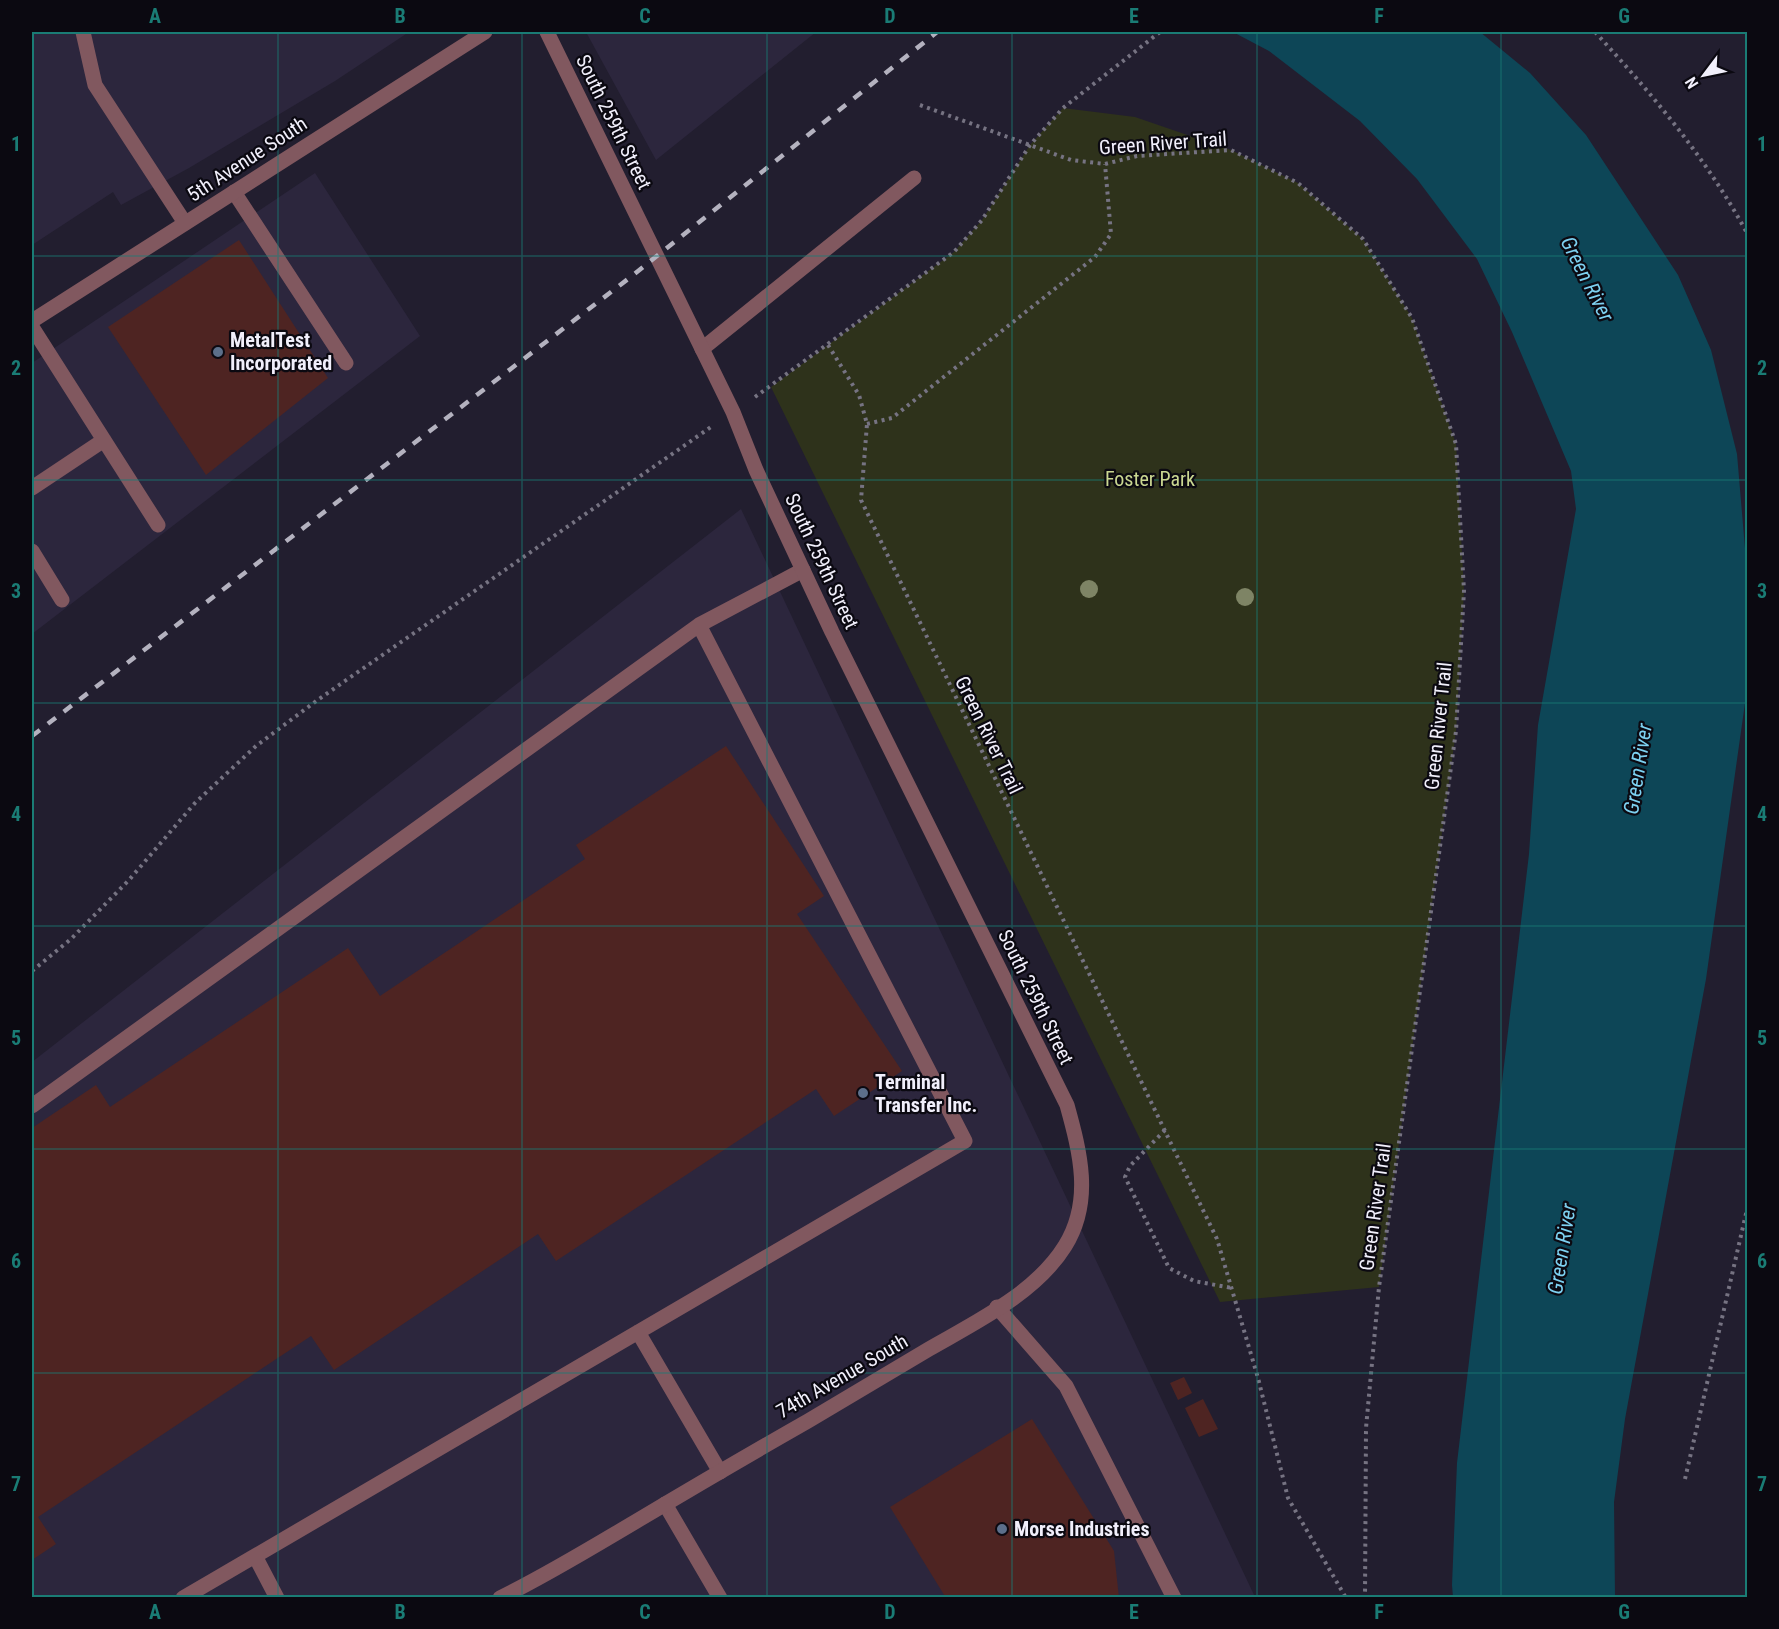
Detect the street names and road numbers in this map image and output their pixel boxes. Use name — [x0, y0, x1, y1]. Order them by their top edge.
street label: South 259th Street — [571, 51, 657, 193]
street label: 5th Avenue South — [183, 111, 311, 207]
street label: Green River Trail — [1098, 127, 1228, 159]
street label: South 259th Street — [780, 489, 864, 633]
street label: Green River Trail — [1419, 661, 1457, 791]
street label: Green River Trail — [950, 672, 1028, 798]
street label: South 259th Street — [993, 926, 1079, 1068]
street label: Green River Trail — [1354, 1142, 1396, 1272]
street label: 74th Avenue South — [772, 1329, 912, 1423]

